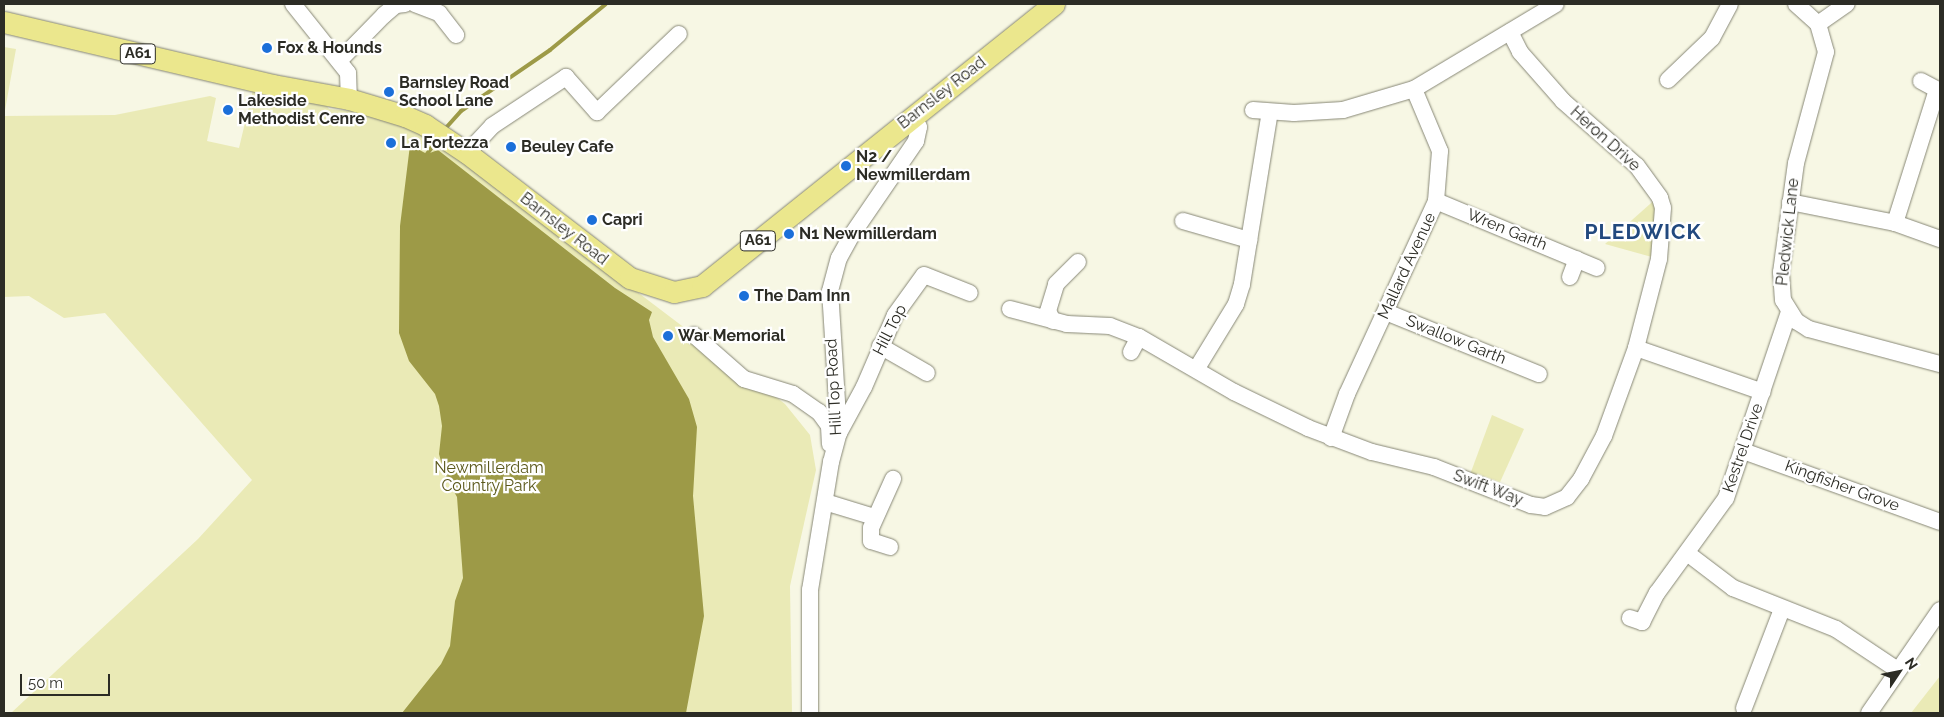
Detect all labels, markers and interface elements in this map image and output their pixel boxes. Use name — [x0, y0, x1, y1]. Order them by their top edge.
place label: Fox & Hounds — [277, 38, 382, 58]
road number: A61 — [119, 42, 157, 66]
marker: Fox & Hounds — [261, 42, 273, 54]
street label: Barnsley Road — [894, 53, 990, 133]
place label: Barnsley Road School Lane — [399, 73, 509, 111]
marker: Barnsley Road School Lane — [383, 86, 395, 98]
place label: Lakeside Methodist Cenre — [238, 91, 365, 129]
street label: Heron Drive — [1566, 103, 1644, 175]
marker: Lakeside Methodist Cenre — [222, 104, 234, 116]
place label: La Fortezza — [401, 133, 488, 153]
marker: La Fortezza — [385, 137, 397, 149]
place label: Beuley Cafe — [521, 137, 614, 157]
marker: Beuley Cafe — [505, 141, 517, 153]
place label: N2 / Newmillerdam — [856, 147, 970, 185]
marker: N2 / Newmillerdam — [840, 160, 852, 172]
street label: Pledwick Lane — [1773, 177, 1803, 287]
street label: Barnsley Road — [516, 189, 612, 269]
street label: Wren Garth — [1464, 205, 1550, 255]
place label: Capri — [602, 210, 643, 230]
street label: Mallard Avenue — [1374, 210, 1440, 322]
marker: Capri — [586, 214, 598, 226]
district label: PLEDWICK — [1583, 219, 1703, 245]
place label: N1 Newmillerdam — [799, 224, 937, 244]
road number: A61 — [739, 228, 777, 254]
marker: N1 Newmillerdam — [783, 228, 795, 240]
place label: The Dam Inn — [754, 286, 850, 306]
marker: The Dam Inn — [738, 290, 750, 302]
street label: Hill Top — [869, 301, 911, 359]
street label: Swallow Garth — [1403, 311, 1509, 369]
place label: War Memorial — [678, 326, 786, 346]
marker: War Memorial — [662, 330, 674, 342]
street label: Hill Top Road — [822, 338, 846, 436]
street label: Kestrel Drive — [1719, 401, 1767, 495]
street label: Kingfisher Grove — [1782, 456, 1902, 516]
park label: Newmillerdam Country Park — [434, 458, 544, 496]
street label: Swift Way — [1450, 466, 1526, 510]
north arrow — [1874, 647, 1924, 697]
text: N — [1902, 655, 1921, 673]
scale bar — [22, 664, 112, 696]
text: 50 m — [28, 674, 63, 692]

